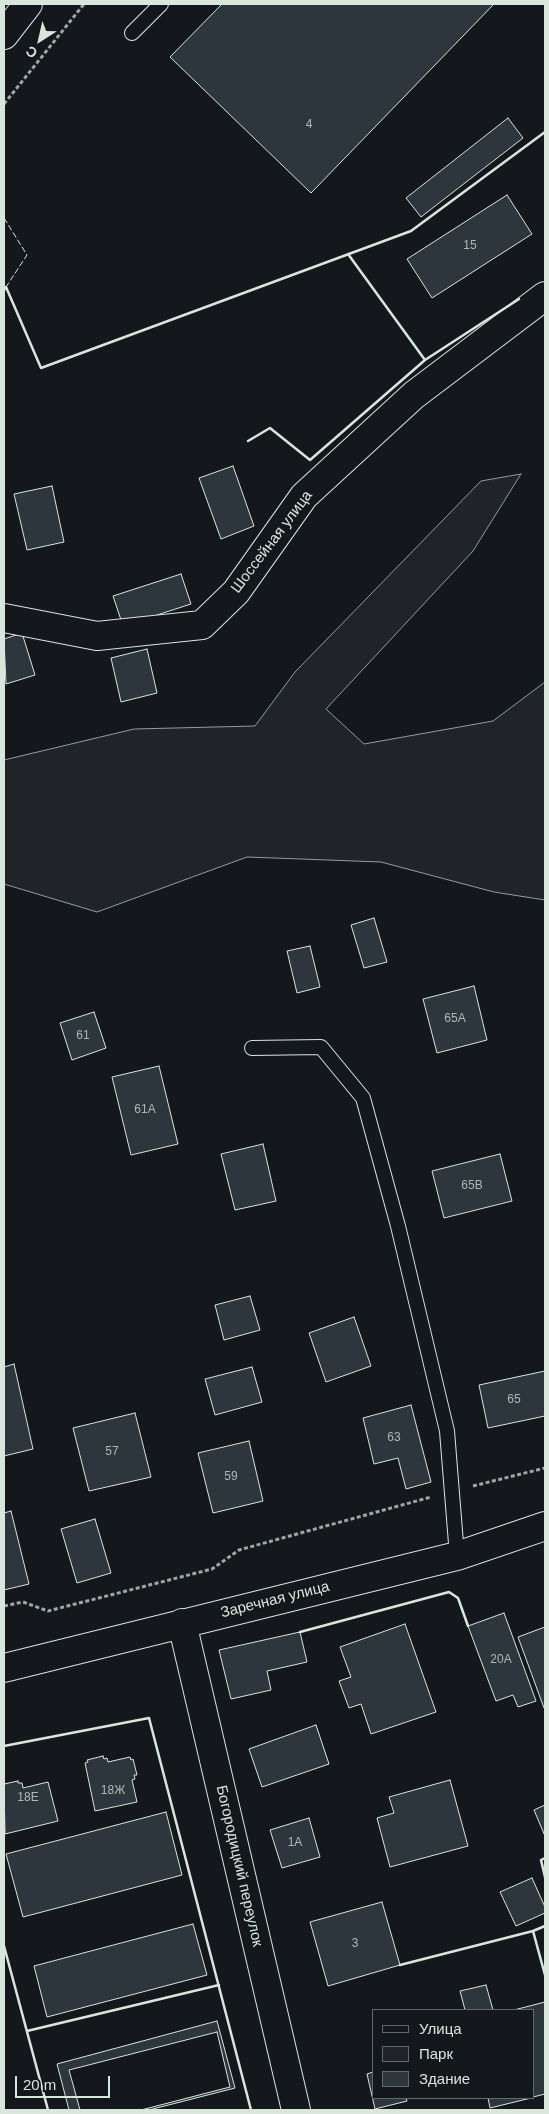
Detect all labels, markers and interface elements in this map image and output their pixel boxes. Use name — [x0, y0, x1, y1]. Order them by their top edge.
north arrow — [15, 15, 65, 65]
text: С — [23, 43, 40, 62]
house number: 4 — [306, 118, 312, 132]
house number: 15 — [463, 239, 477, 253]
street label: Шоссейная улица — [228, 487, 316, 597]
house number: 65А — [444, 1012, 466, 1026]
house number: 61 — [76, 1029, 90, 1043]
house number: 61А — [134, 1103, 156, 1117]
house number: 65В — [461, 1179, 483, 1193]
house number: 65 — [507, 1393, 521, 1407]
house number: 63 — [387, 1431, 401, 1445]
house number: 57 — [105, 1445, 119, 1459]
house number: 59 — [224, 1470, 238, 1484]
street label: Заречная улица — [219, 1578, 331, 1622]
house number: 20А — [490, 1653, 512, 1667]
street label: Богородицкий переулок — [212, 1783, 266, 1949]
house number: 18Ж — [101, 1784, 125, 1798]
house number: 18Е — [17, 1791, 39, 1805]
house number: 1А — [288, 1836, 302, 1850]
house number: 3 — [352, 1937, 358, 1951]
legend — [372, 2009, 534, 2099]
text: Улица — [419, 2020, 462, 2037]
text: Парк — [419, 2045, 453, 2062]
scale bar — [18, 2066, 112, 2098]
text: Здание — [419, 2070, 470, 2087]
text: 20 m — [23, 2076, 56, 2093]

